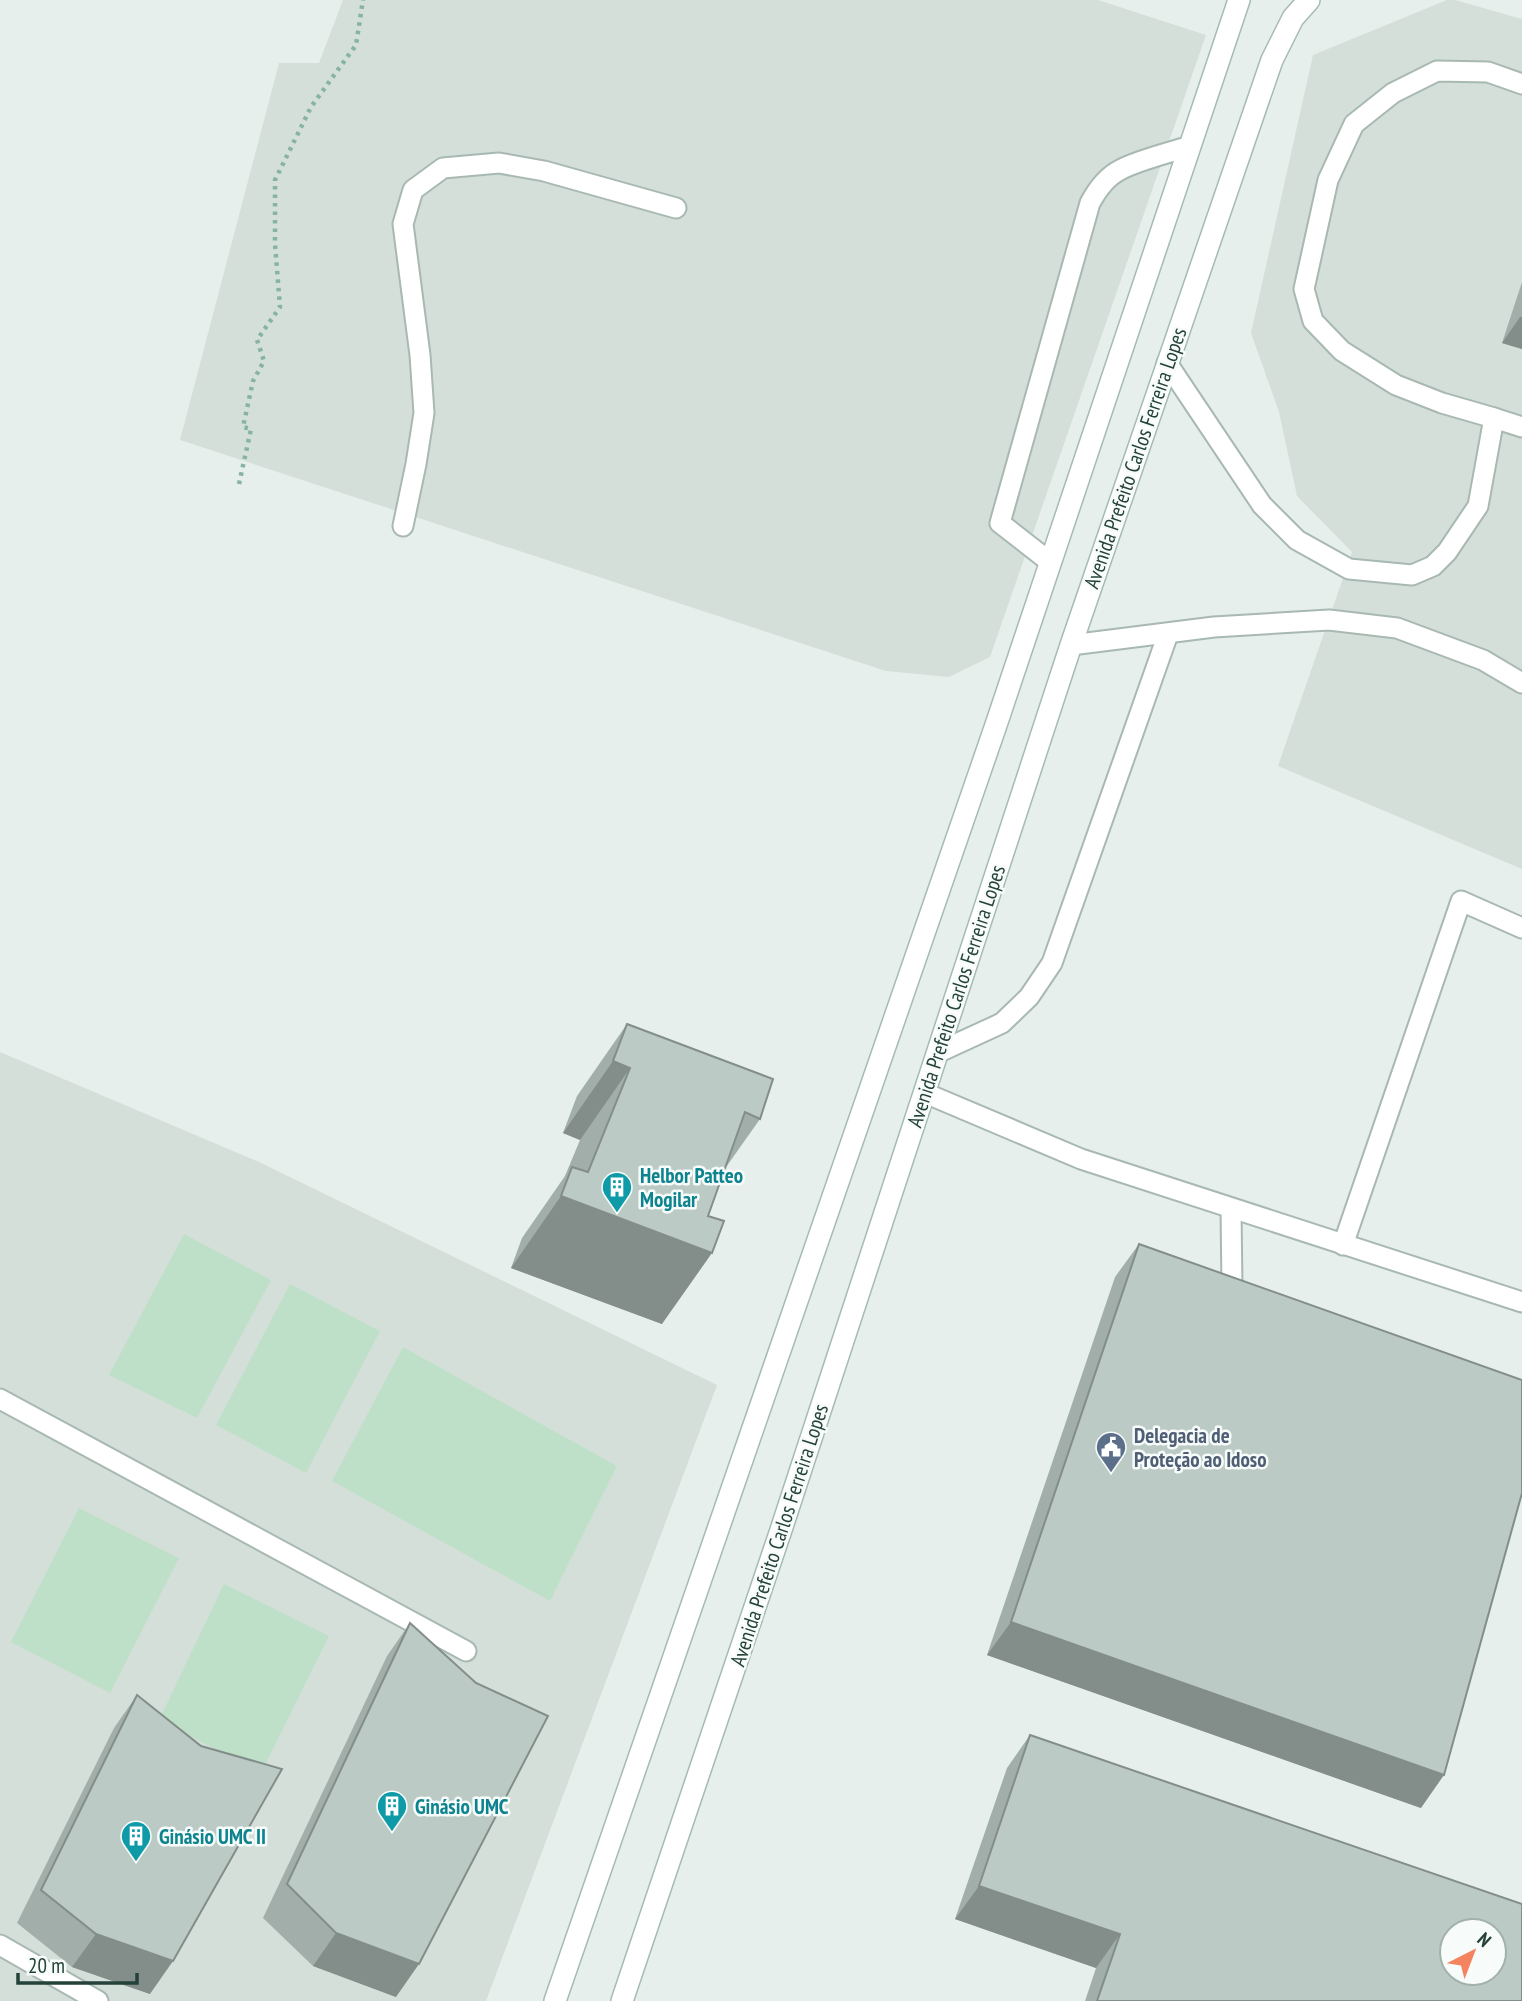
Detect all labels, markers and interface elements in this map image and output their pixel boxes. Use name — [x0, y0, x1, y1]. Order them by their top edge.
street label: Avenida Prefeito Carlos Ferreira Lopes — [1078, 324, 1192, 592]
street label: Avenida Prefeito Carlos Ferreira Lopes — [901, 861, 1011, 1131]
place label: Helbor Patteo Mogilar — [640, 1162, 743, 1213]
building icon: Helbor Patteo Mogilar — [600, 1170, 634, 1214]
street label: Avenida Prefeito Carlos Ferreira Lopes — [724, 1400, 834, 1670]
place label: Delegacia de Proteção ao Idoso — [1134, 1422, 1267, 1473]
public building icon: Delegacia de Proteção ao Idoso — [1094, 1430, 1128, 1474]
building icon: Ginásio UMC — [375, 1789, 409, 1833]
place label: Ginásio UMC — [415, 1793, 509, 1820]
building icon: Ginásio UMC II — [119, 1819, 153, 1863]
place label: Ginásio UMC II — [159, 1823, 266, 1850]
north arrow — [1438, 1917, 1508, 1987]
text: N — [1473, 1927, 1496, 1952]
scale bar — [18, 1941, 136, 1985]
text: 20 m — [28, 1952, 65, 1979]

